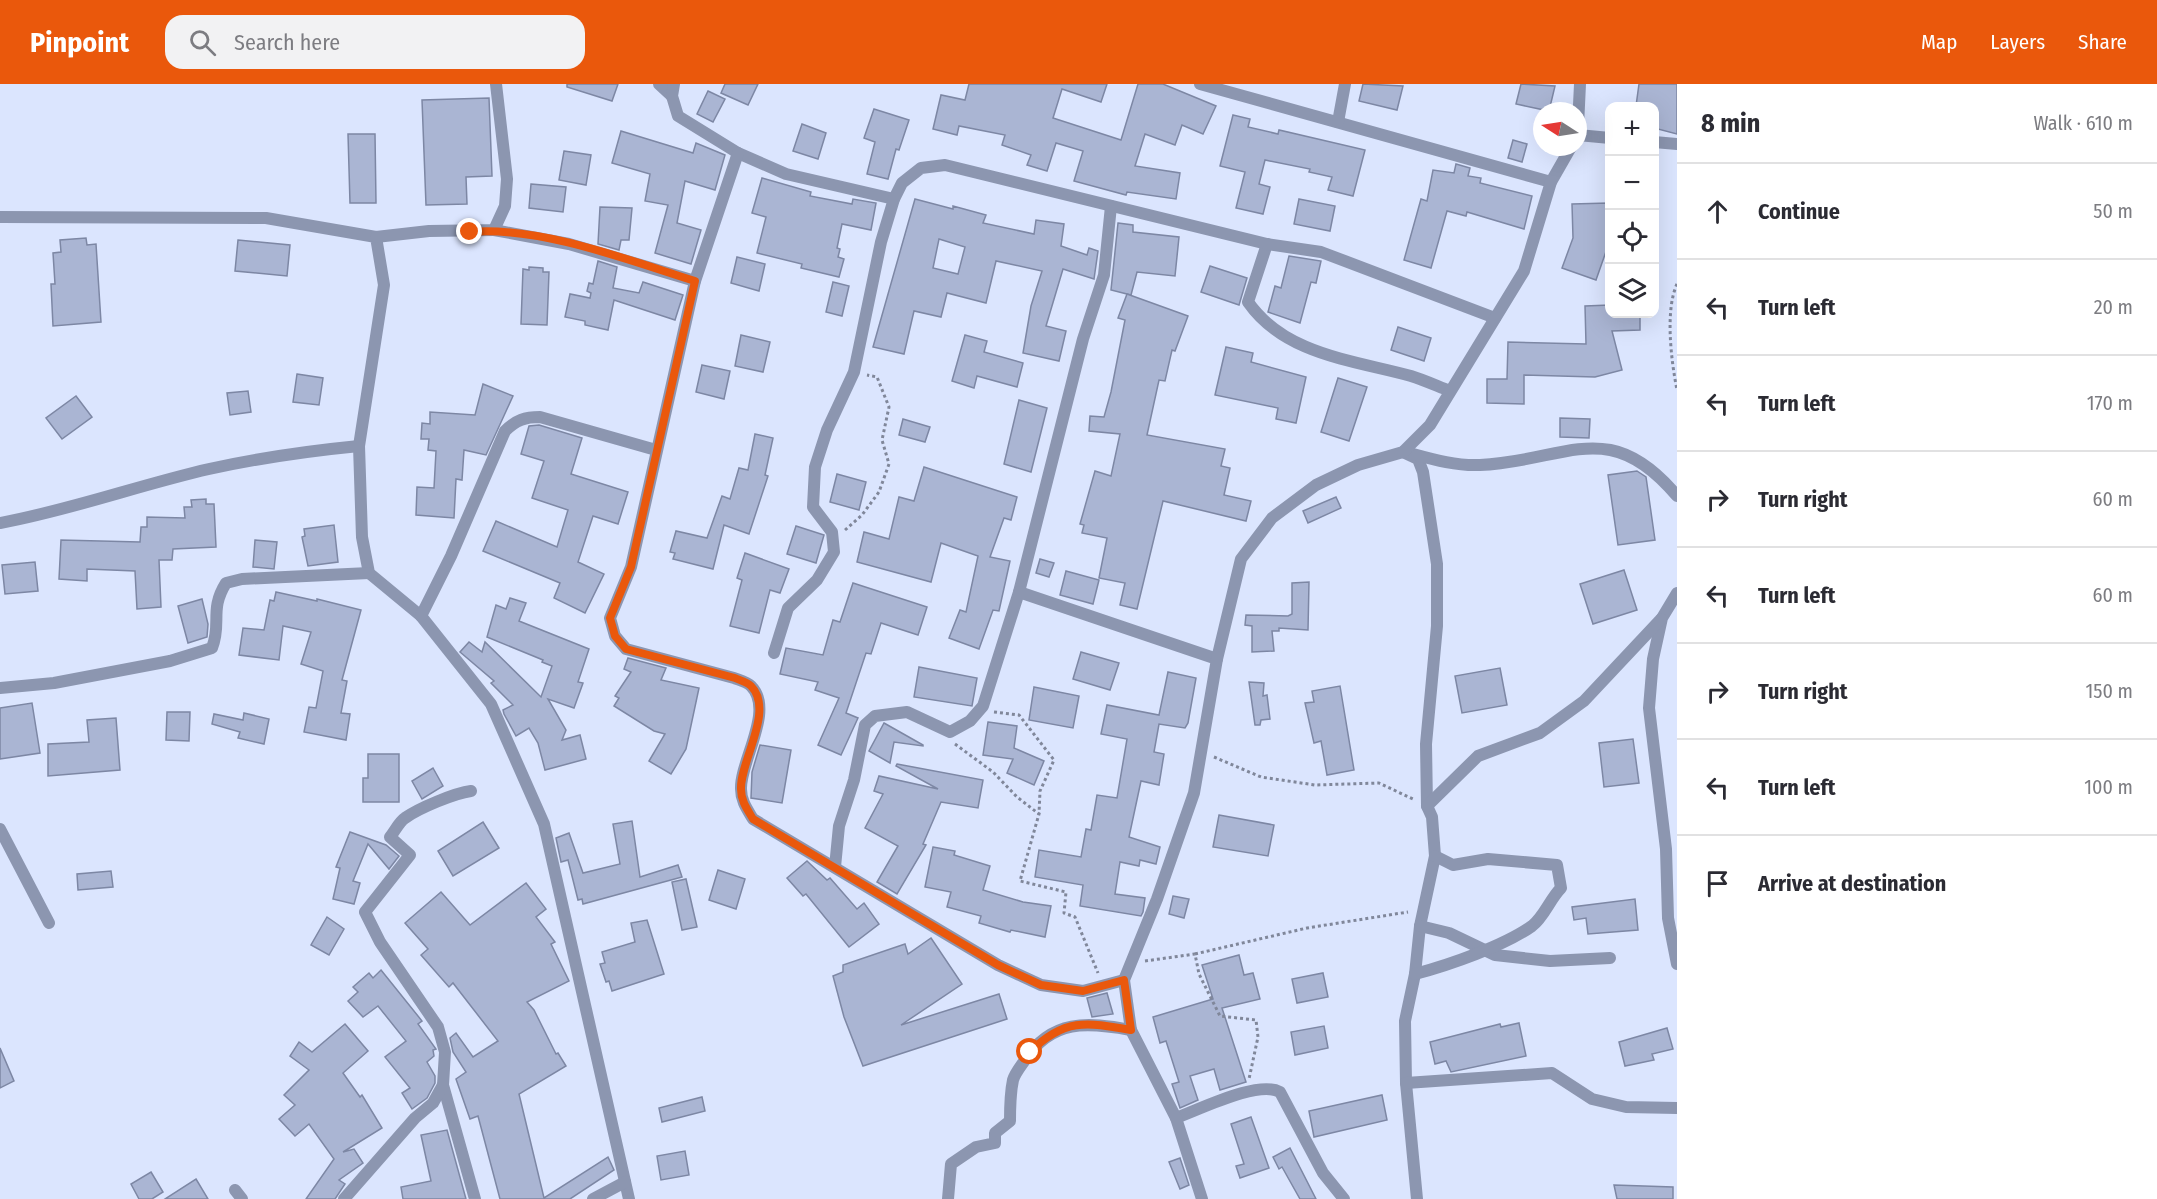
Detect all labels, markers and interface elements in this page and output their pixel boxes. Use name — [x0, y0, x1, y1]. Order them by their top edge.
search box — [165, 15, 585, 69]
text: Pinpoint — [30, 26, 129, 59]
icon: search — [186, 26, 219, 59]
text: Search here — [234, 29, 340, 56]
text: Map — [1921, 29, 1957, 55]
text: Layers — [1990, 29, 2045, 55]
text: Share — [2078, 29, 2127, 55]
north arrow — [1533, 102, 1587, 156]
map controls — [1605, 102, 1659, 318]
button: + — [1605, 102, 1659, 156]
text: 8 min — [1701, 108, 1760, 139]
text: Walk · 610 m — [2033, 111, 2133, 135]
button: − — [1605, 156, 1659, 210]
icon: ahead — [1701, 195, 1734, 228]
text: Continue — [1758, 198, 1840, 225]
text: 50 m — [2093, 199, 2133, 223]
button: locate — [1605, 210, 1659, 264]
route end — [456, 218, 482, 244]
button: layers — [1605, 264, 1659, 318]
icon: left — [1701, 291, 1734, 324]
text: Turn left — [1758, 294, 1836, 321]
text: 20 m — [2094, 295, 2133, 319]
icon: left — [1701, 387, 1734, 420]
text: Turn left — [1758, 390, 1836, 417]
text: 170 m — [2087, 391, 2133, 415]
icon: right — [1701, 483, 1734, 516]
text: Turn right — [1758, 486, 1847, 513]
text: 60 m — [2093, 487, 2133, 511]
icon: left — [1701, 579, 1734, 612]
text: Turn left — [1758, 582, 1836, 609]
text: 60 m — [2093, 583, 2133, 607]
icon: right — [1701, 675, 1734, 708]
text: Turn right — [1758, 678, 1847, 705]
text: 150 m — [2086, 679, 2133, 703]
icon: left — [1701, 771, 1734, 804]
text: Turn left — [1758, 774, 1836, 801]
text: 100 m — [2084, 775, 2133, 799]
icon: arrive — [1701, 867, 1734, 900]
text: Arrive at destination — [1758, 870, 1946, 897]
route start — [1016, 1038, 1042, 1064]

